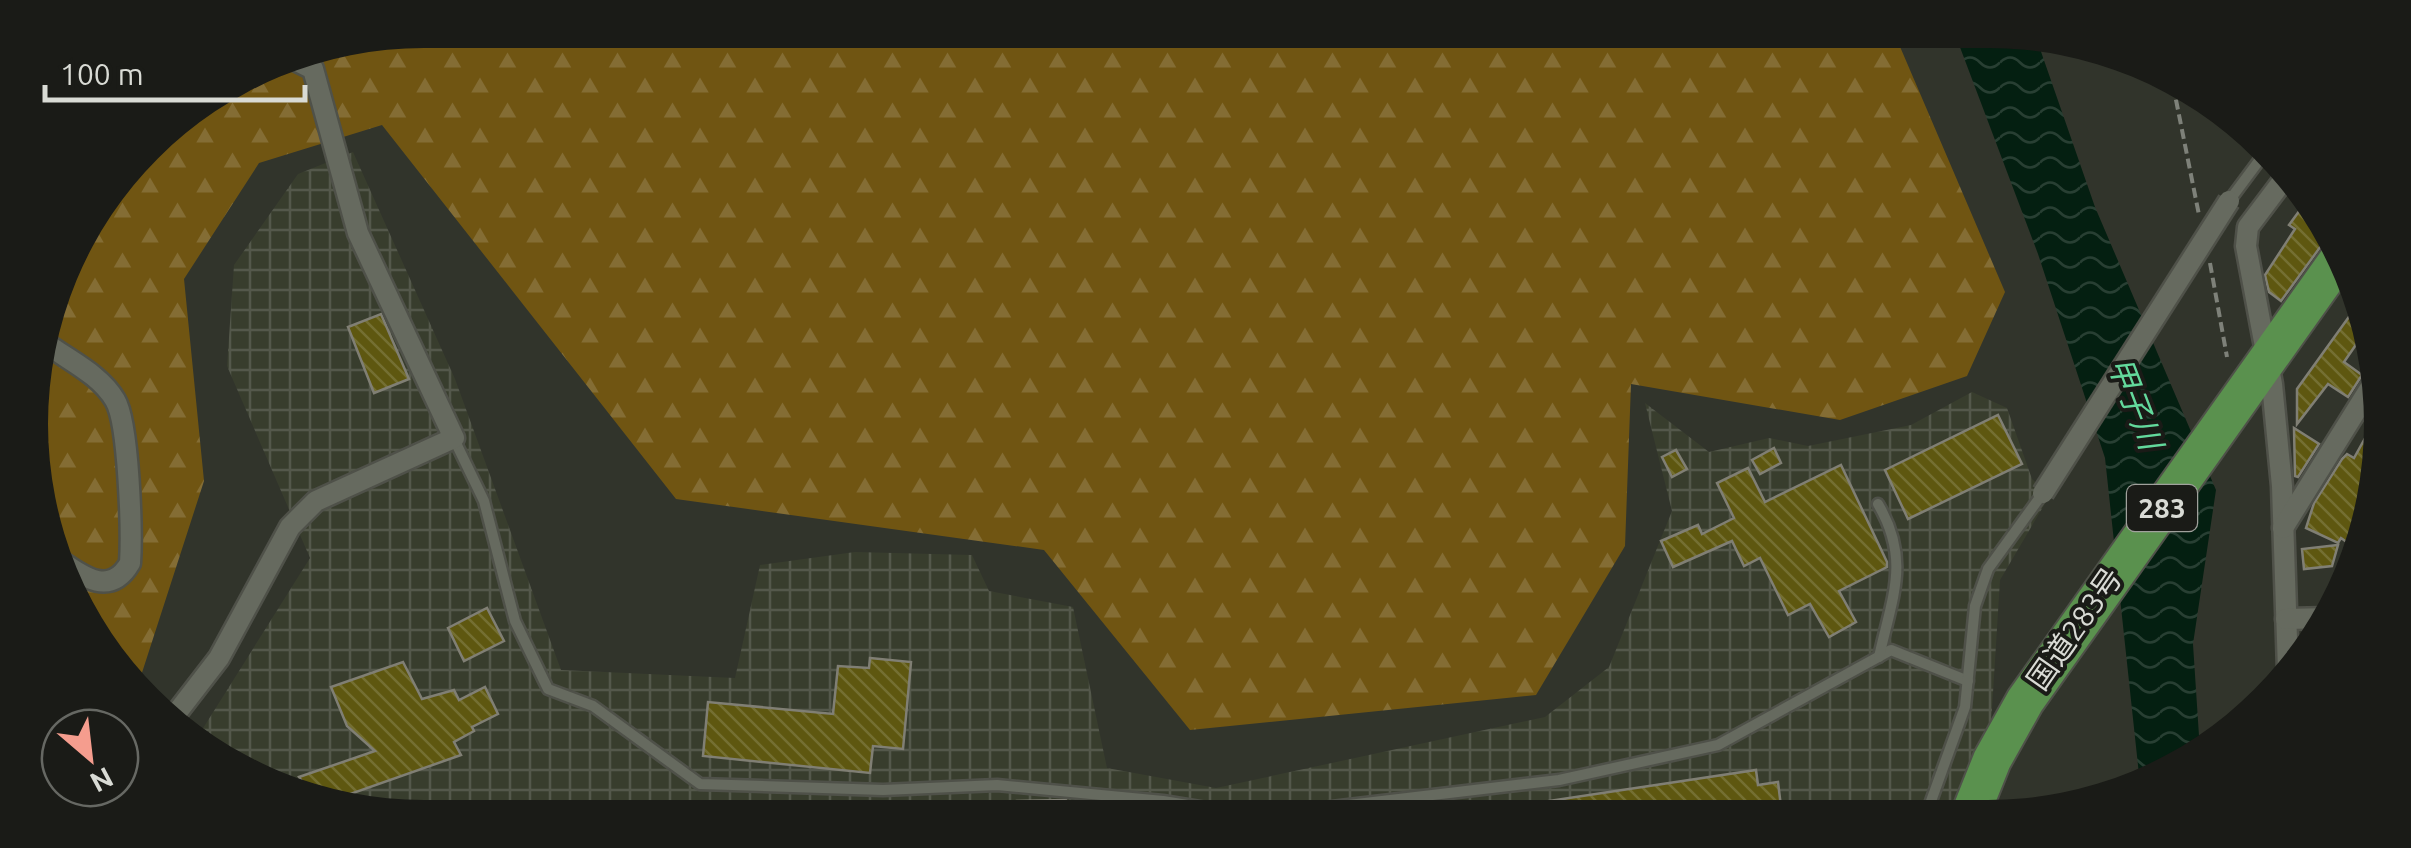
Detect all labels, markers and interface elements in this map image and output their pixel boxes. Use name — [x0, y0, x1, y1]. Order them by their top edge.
scale bar — [45, 40, 305, 102]
text: 100 m — [60, 57, 144, 91]
water label: 甲子川 — [2102, 351, 2171, 457]
road number: 283 — [2127, 485, 2197, 531]
street label: 国道283号 — [2020, 561, 2128, 696]
north arrow — [40, 708, 140, 808]
text: N — [85, 762, 118, 799]

